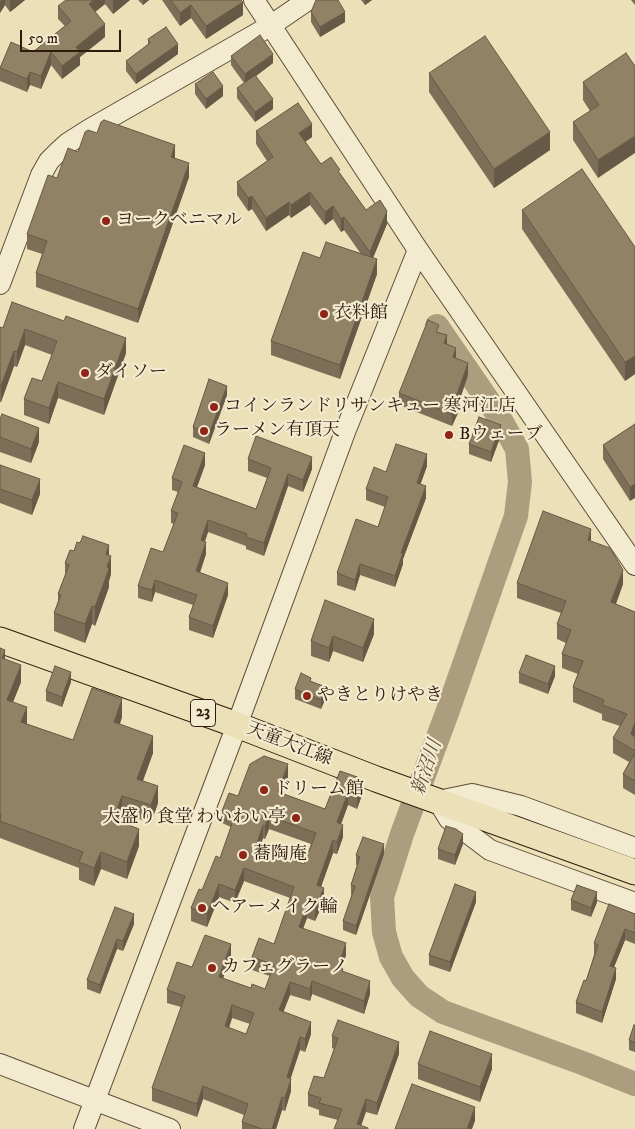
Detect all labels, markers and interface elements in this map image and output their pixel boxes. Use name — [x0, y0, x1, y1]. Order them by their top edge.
scale bar — [22, 20, 124, 52]
text: 50 m — [28, 29, 58, 48]
place label: ヨークベニマル — [116, 210, 242, 232]
marker: ヨークベニマル — [100, 215, 112, 227]
place label: 衣料館 — [334, 303, 388, 325]
marker: 衣料館 — [318, 308, 330, 320]
place label: ダイソー — [95, 362, 167, 384]
marker: ダイソー — [79, 367, 91, 379]
place label: コインランドリサンキュー 寒河江店 — [224, 396, 516, 418]
marker: コインランドリサンキュー 寒河江店 — [208, 401, 220, 413]
place label: ラーメン有頂天 — [214, 420, 340, 442]
place label: Bウェーブ — [459, 424, 542, 446]
marker: ラーメン有頂天 — [198, 425, 210, 437]
marker: Bウェーブ — [443, 429, 455, 441]
place label: やきとりけやき — [317, 685, 443, 707]
marker: やきとりけやき — [301, 690, 313, 702]
road number: 23 — [190, 700, 216, 726]
street label: 天童大江線 — [243, 719, 335, 771]
water label: 新沼川 — [408, 737, 448, 799]
place label: ドリーム館 — [274, 779, 364, 801]
marker: ドリーム館 — [258, 784, 270, 796]
place label: 大盛り食堂 わいわい亭 — [102, 807, 286, 829]
marker: 大盛り食堂 わいわい亭 — [290, 812, 302, 824]
place label: 蕎陶庵 — [253, 844, 307, 866]
marker: 蕎陶庵 — [237, 849, 249, 861]
place label: ヘアーメイク輪 — [212, 897, 337, 919]
marker: ヘアーメイク輪 — [196, 902, 208, 914]
place label: カフェグラーノ — [222, 957, 348, 979]
marker: カフェグラーノ — [206, 962, 218, 974]

